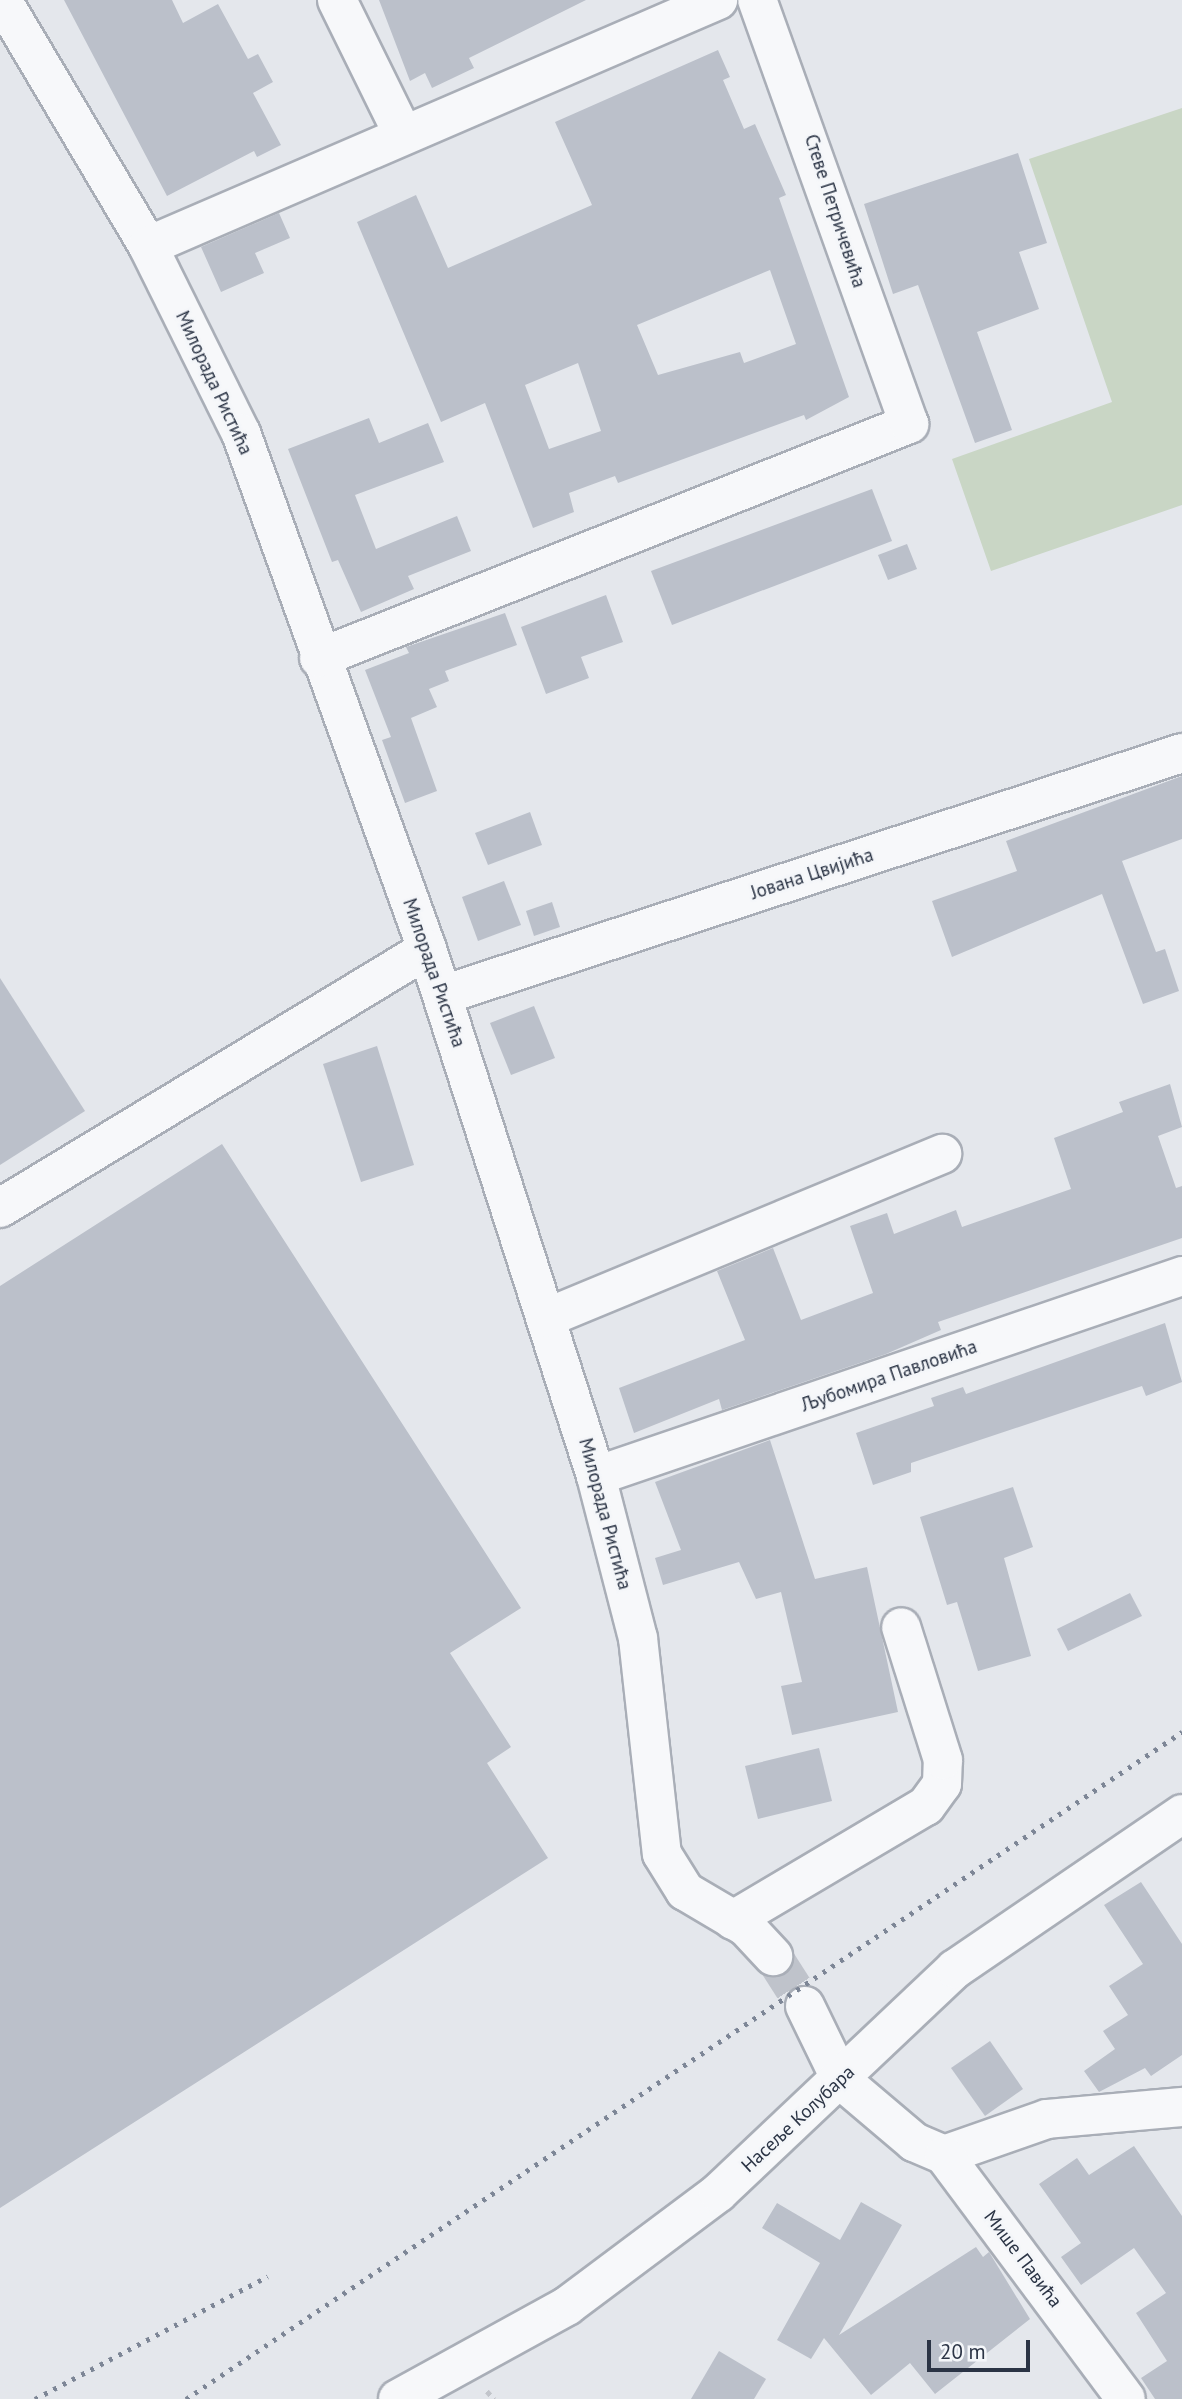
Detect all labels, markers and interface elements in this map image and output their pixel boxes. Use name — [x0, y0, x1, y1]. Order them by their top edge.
street label: Стеве Петричевића — [799, 131, 871, 291]
street label: Милорада Ристића — [171, 307, 257, 459]
street label: Јована Цвијића — [748, 843, 876, 905]
street label: Милорада Ристића — [398, 896, 470, 1050]
street label: Љубомира Павловића — [798, 1335, 980, 1417]
street label: Милорада Ристића — [574, 1436, 636, 1592]
street label: Насеље Колубара — [737, 2061, 859, 2177]
street label: Мише Павића — [979, 2206, 1067, 2312]
scale bar — [930, 2326, 1033, 2370]
text: 20 m — [940, 2338, 986, 2365]

